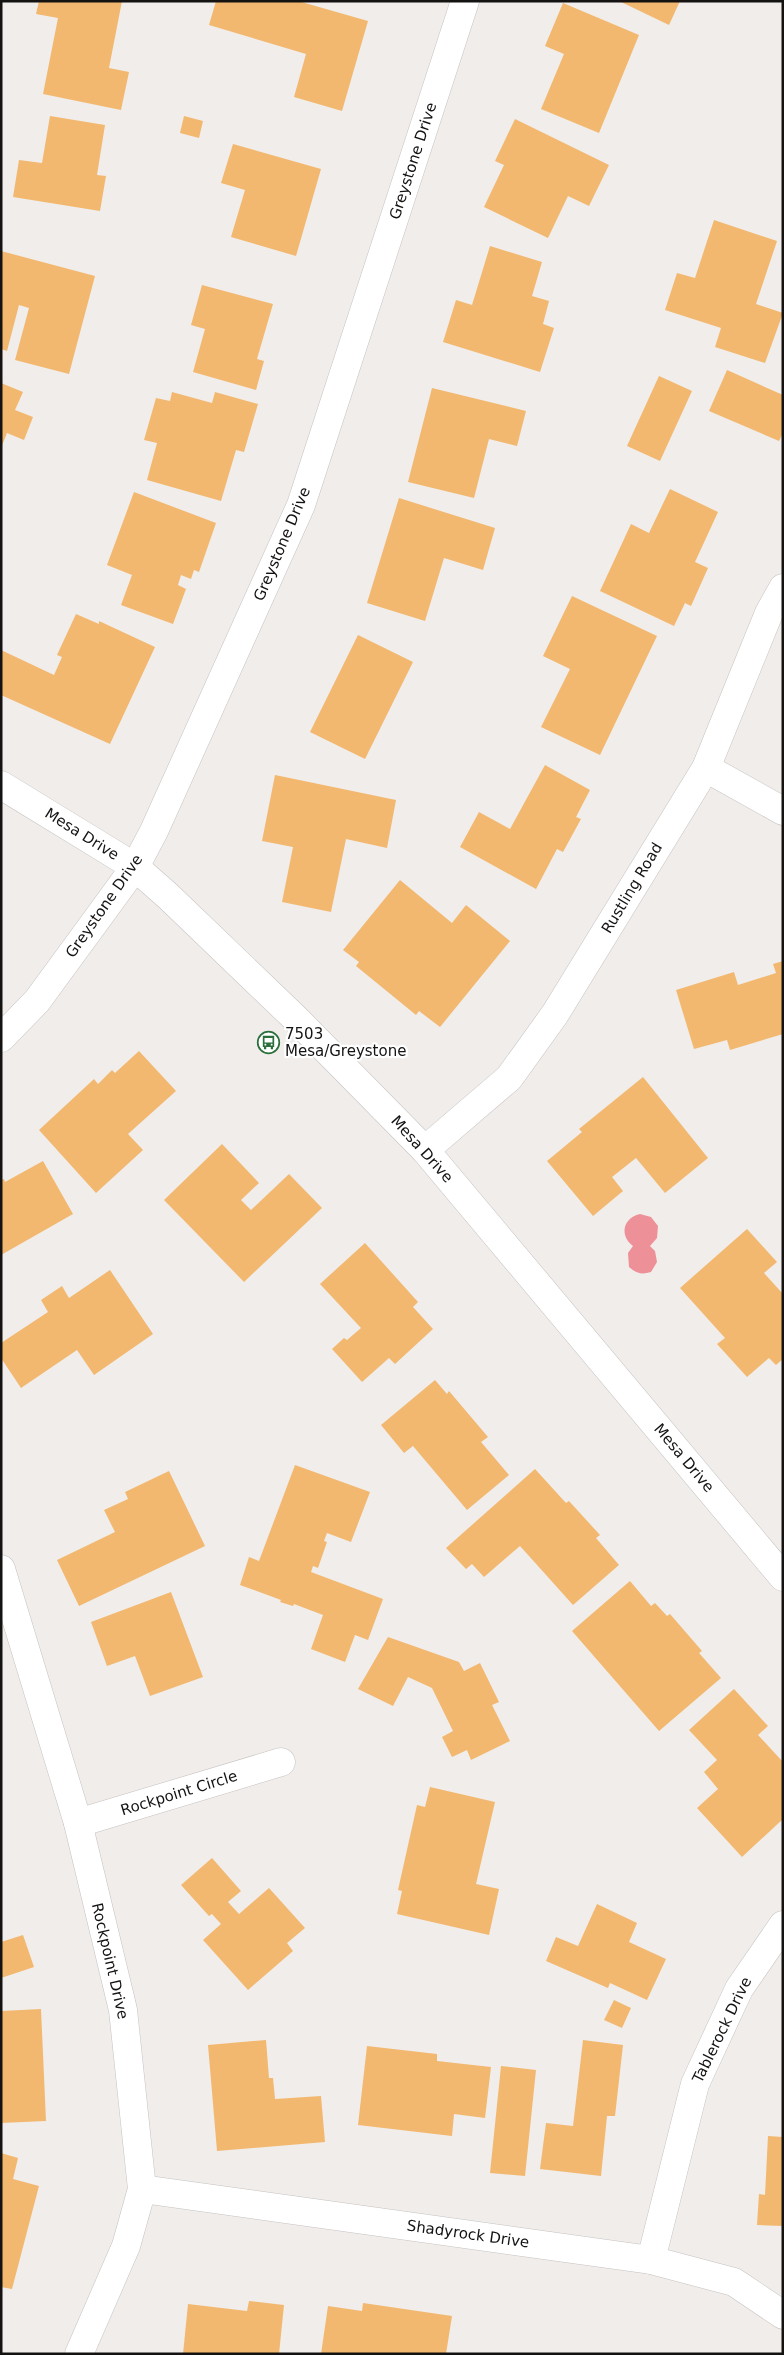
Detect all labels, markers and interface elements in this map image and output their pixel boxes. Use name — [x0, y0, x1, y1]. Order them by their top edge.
street label: Greystone Drive — [386, 100, 440, 222]
street label: Greystone Drive — [250, 484, 314, 604]
street label: Mesa Drive — [42, 804, 122, 864]
street label: Rustling Road — [598, 839, 666, 937]
street label: Greystone Drive — [62, 851, 146, 961]
place label: 7503 Mesa/Greystone — [285, 1025, 406, 1060]
bus stop icon: 7503 Mesa/Greystone — [257, 1031, 281, 1055]
street label: Mesa Drive — [387, 1112, 457, 1186]
street label: Mesa Drive — [650, 1420, 718, 1496]
street label: Rockpoint Circle — [119, 1767, 239, 1819]
street label: Rockpoint Drive — [88, 1901, 132, 2021]
street label: Tablerock Drive — [688, 1974, 755, 2087]
street label: Shadyrock Drive — [406, 2217, 530, 2251]

